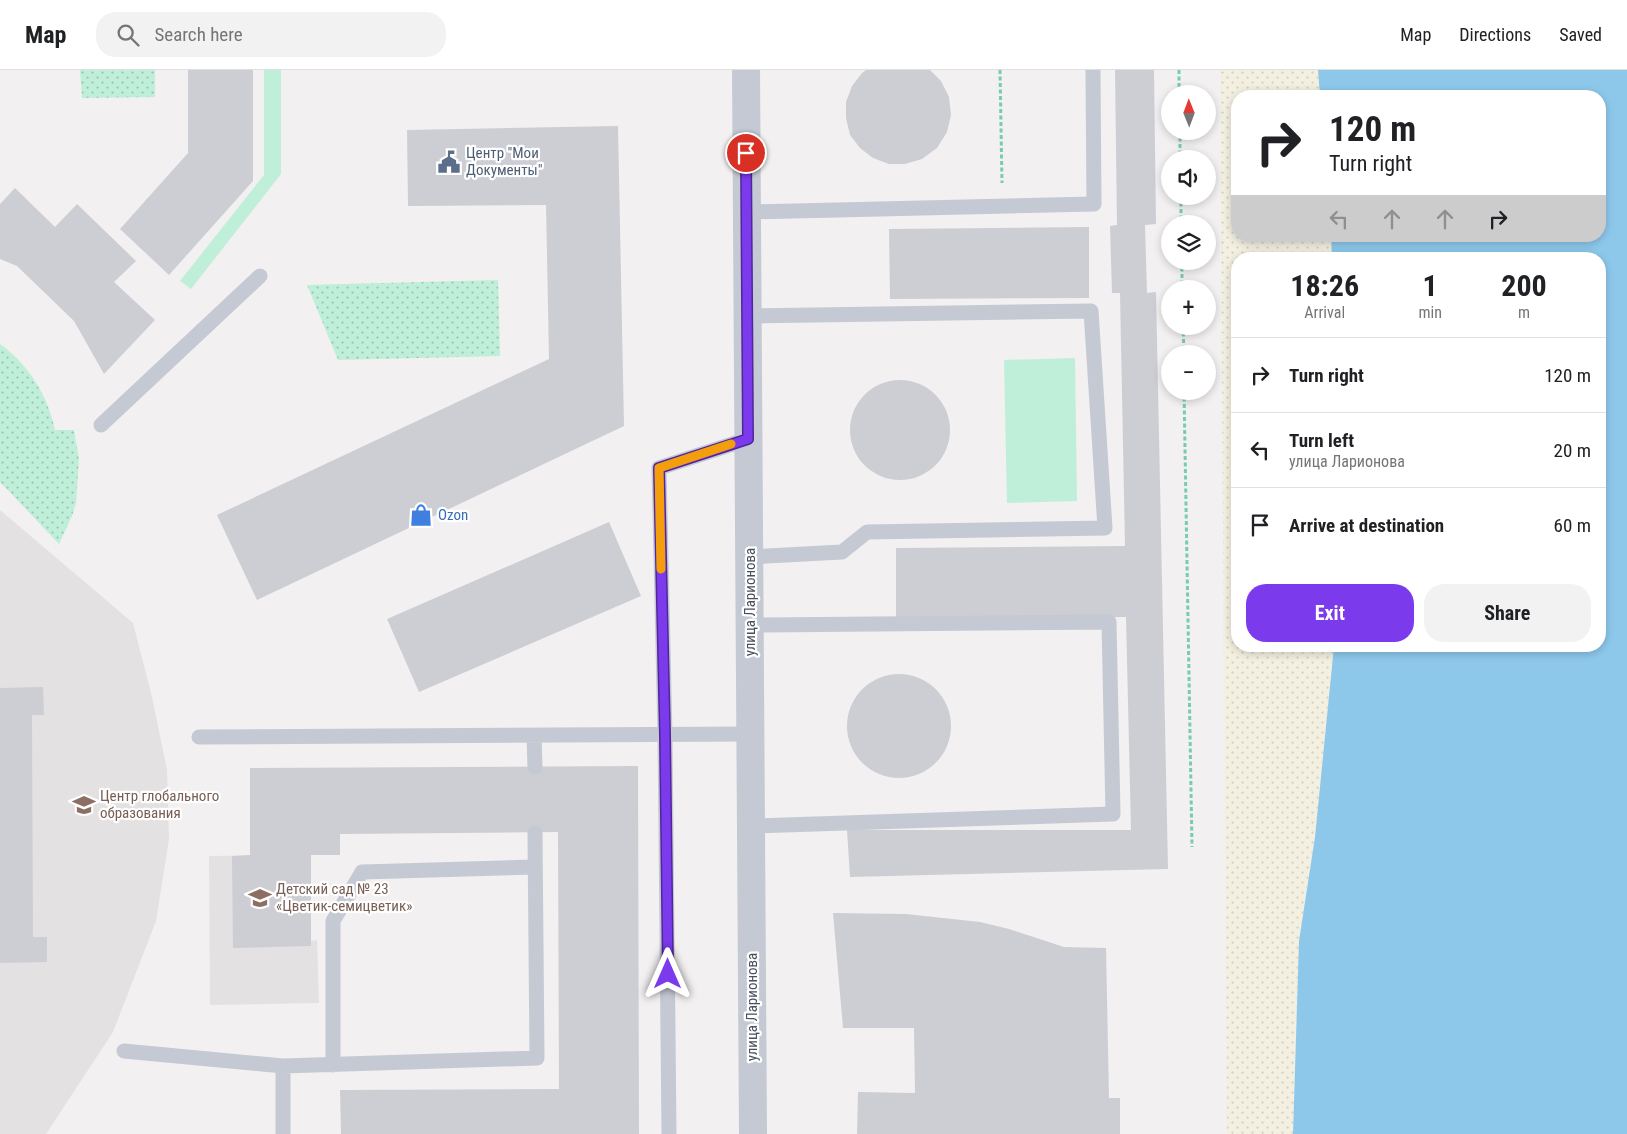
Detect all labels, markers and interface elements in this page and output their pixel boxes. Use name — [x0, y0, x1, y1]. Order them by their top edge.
search box — [96, 12, 446, 57]
text: Map — [25, 21, 66, 49]
icon: search — [114, 21, 142, 49]
text: Search here — [154, 23, 243, 46]
text: Map — [1400, 24, 1431, 45]
text: Directions — [1459, 24, 1531, 45]
text: Saved — [1559, 24, 1602, 45]
north arrow — [1161, 85, 1216, 140]
map controls — [1161, 85, 1216, 400]
text: 120 m — [1329, 109, 1416, 150]
icon: right — [1246, 110, 1311, 175]
pin — [725, 132, 767, 174]
icon: arrive — [732, 139, 760, 167]
place label: Центр "Мои Документы" — [466, 144, 543, 179]
public building icon: Центр "Мои Документы" — [436, 149, 462, 175]
button: sound — [1161, 150, 1216, 205]
text: Turn right — [1329, 151, 1412, 176]
icon: left — [1325, 205, 1353, 233]
icon: ahead — [1378, 205, 1406, 233]
icon: ahead — [1431, 205, 1459, 233]
icon: right — [1484, 205, 1512, 233]
button: layers — [1161, 215, 1216, 270]
text: 18:26 — [1290, 268, 1359, 303]
text: 1 — [1423, 268, 1438, 303]
text: 200 — [1501, 268, 1547, 303]
button: + — [1161, 280, 1216, 335]
text: Arrival — [1304, 303, 1345, 322]
text: min — [1418, 303, 1442, 322]
text: m — [1518, 303, 1530, 322]
button: − — [1161, 345, 1216, 400]
icon: right — [1246, 361, 1274, 389]
text: Turn right — [1289, 364, 1364, 387]
text: 120 m — [1544, 364, 1591, 387]
text: Turn left — [1289, 429, 1354, 452]
icon: left — [1246, 436, 1274, 464]
text: 20 m — [1554, 439, 1591, 462]
text: улица Ларионова — [1289, 452, 1405, 471]
shop icon: Ozon — [408, 502, 434, 528]
place label: Ozon — [438, 506, 468, 524]
icon: arrive — [1246, 511, 1274, 539]
text: Arrive at destination — [1289, 514, 1444, 537]
text: 60 m — [1554, 514, 1591, 537]
street label: улица Ларионова — [741, 548, 759, 656]
button: Exit — [1246, 584, 1414, 642]
button: Share — [1424, 584, 1591, 642]
place label: Центр глобального образования — [100, 787, 219, 822]
school or university icon: Центр глобального образования — [71, 792, 97, 818]
place label: Детский сад № 23 «Цветик-семицветик» — [276, 880, 412, 915]
school or university icon: Детский сад № 23 «Цветик-семицветик» — [247, 885, 273, 911]
position arrow — [641, 947, 693, 999]
street label: улица Ларионова — [743, 953, 761, 1061]

